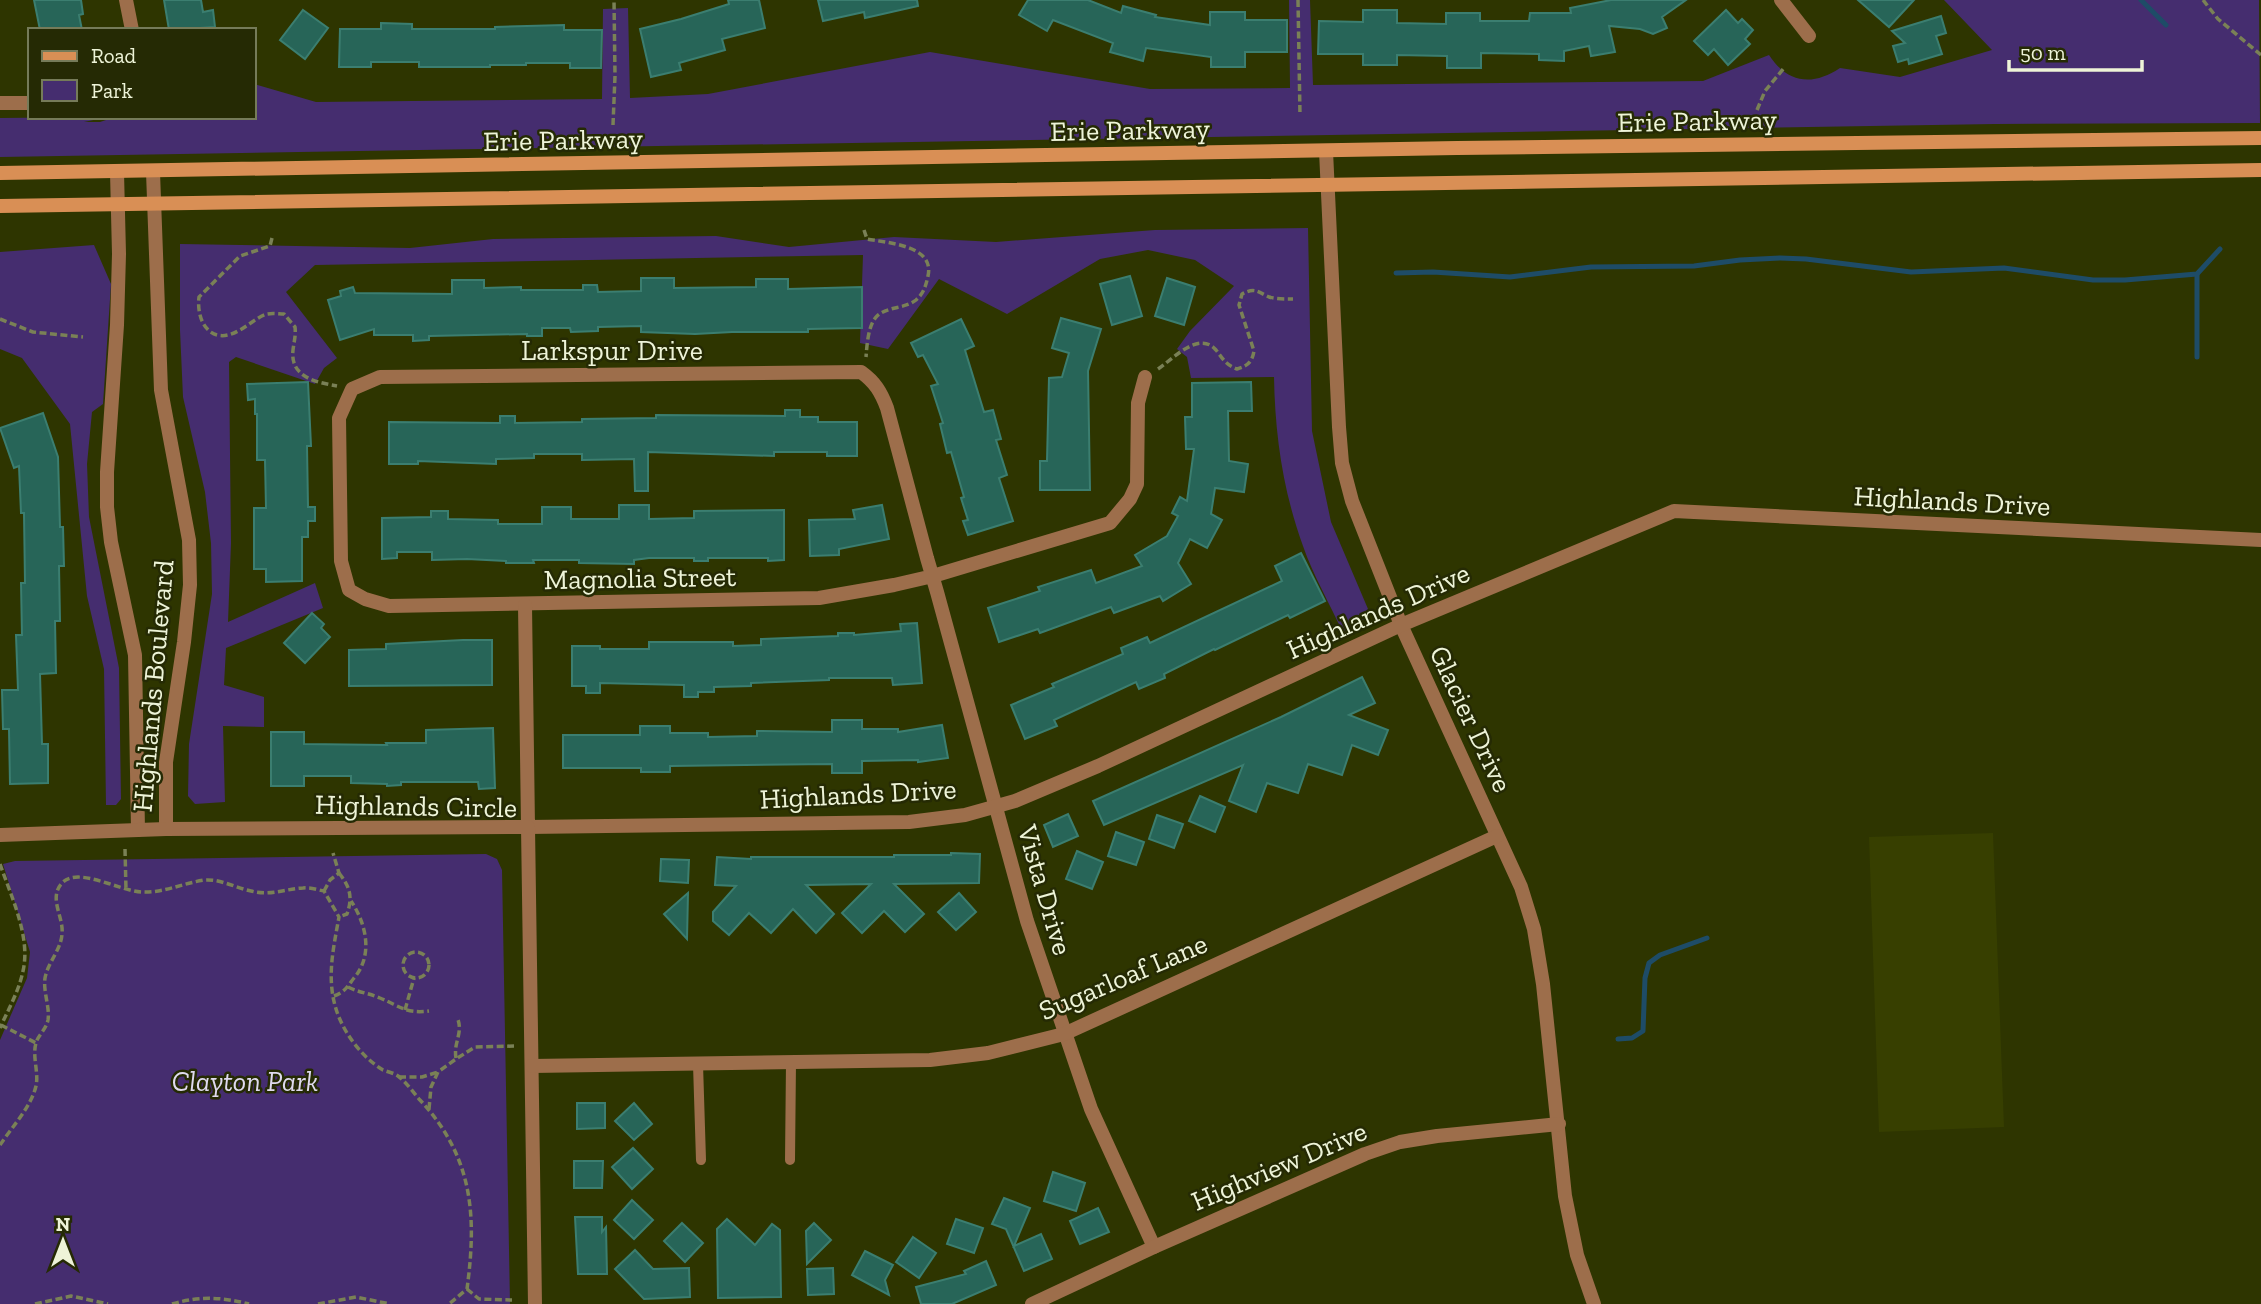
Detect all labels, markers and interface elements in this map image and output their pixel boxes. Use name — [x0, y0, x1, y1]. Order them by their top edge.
legend — [28, 28, 256, 119]
scale bar — [2009, 28, 2142, 72]
text: 50 m — [2020, 40, 2066, 65]
text: Road — [91, 43, 137, 68]
text: Park — [91, 78, 133, 103]
street label: Erie Parkway — [1617, 103, 1778, 139]
street label: Erie Parkway — [1050, 112, 1211, 148]
street label: Erie Parkway — [483, 122, 644, 158]
street label: Larkspur Drive — [521, 334, 703, 367]
street label: Highlands Drive — [1853, 479, 2051, 523]
street label: Highlands Drive — [1281, 556, 1475, 666]
street label: Highlands Boulevard — [126, 559, 180, 813]
street label: Magnolia Street — [543, 560, 737, 596]
street label: Glacier Drive — [1423, 640, 1519, 798]
street label: Highlands Drive — [759, 772, 957, 816]
street label: Highlands Circle — [315, 788, 517, 824]
street label: Vista Drive — [1010, 820, 1079, 959]
street label: Sugarloaf Lane — [1034, 927, 1212, 1027]
park label: Clayton Park — [172, 1065, 318, 1098]
street label: Highview Drive — [1186, 1114, 1372, 1218]
north arrow — [28, 1206, 98, 1276]
text: N — [56, 1213, 70, 1236]

